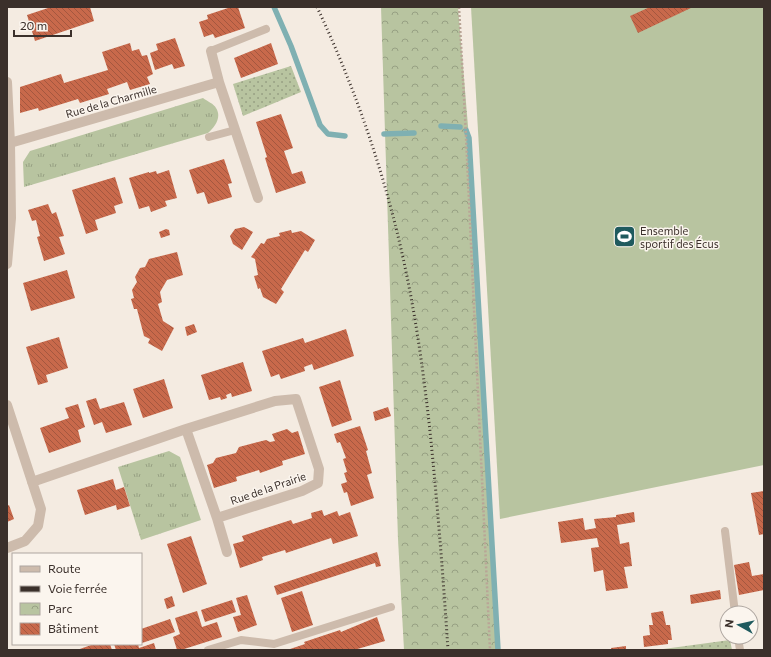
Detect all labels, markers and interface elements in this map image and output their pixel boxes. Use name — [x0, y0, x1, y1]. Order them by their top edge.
scale bar — [14, 12, 71, 38]
text: 20 m — [20, 18, 47, 32]
street label: Rue de la Charmille — [64, 82, 158, 120]
sports icon: Ensemble sportif des Écus — [611, 223, 637, 249]
place label: Ensemble sportif des Écus — [640, 224, 719, 250]
street label: Rue de la Prairie — [228, 469, 308, 507]
legend — [12, 553, 142, 645]
text: Route — [48, 561, 81, 575]
text: Voie ferrée — [48, 581, 107, 595]
text: Parc — [48, 601, 72, 615]
north arrow — [719, 605, 759, 645]
text: N — [722, 619, 736, 629]
text: Bâtiment — [48, 621, 99, 635]

